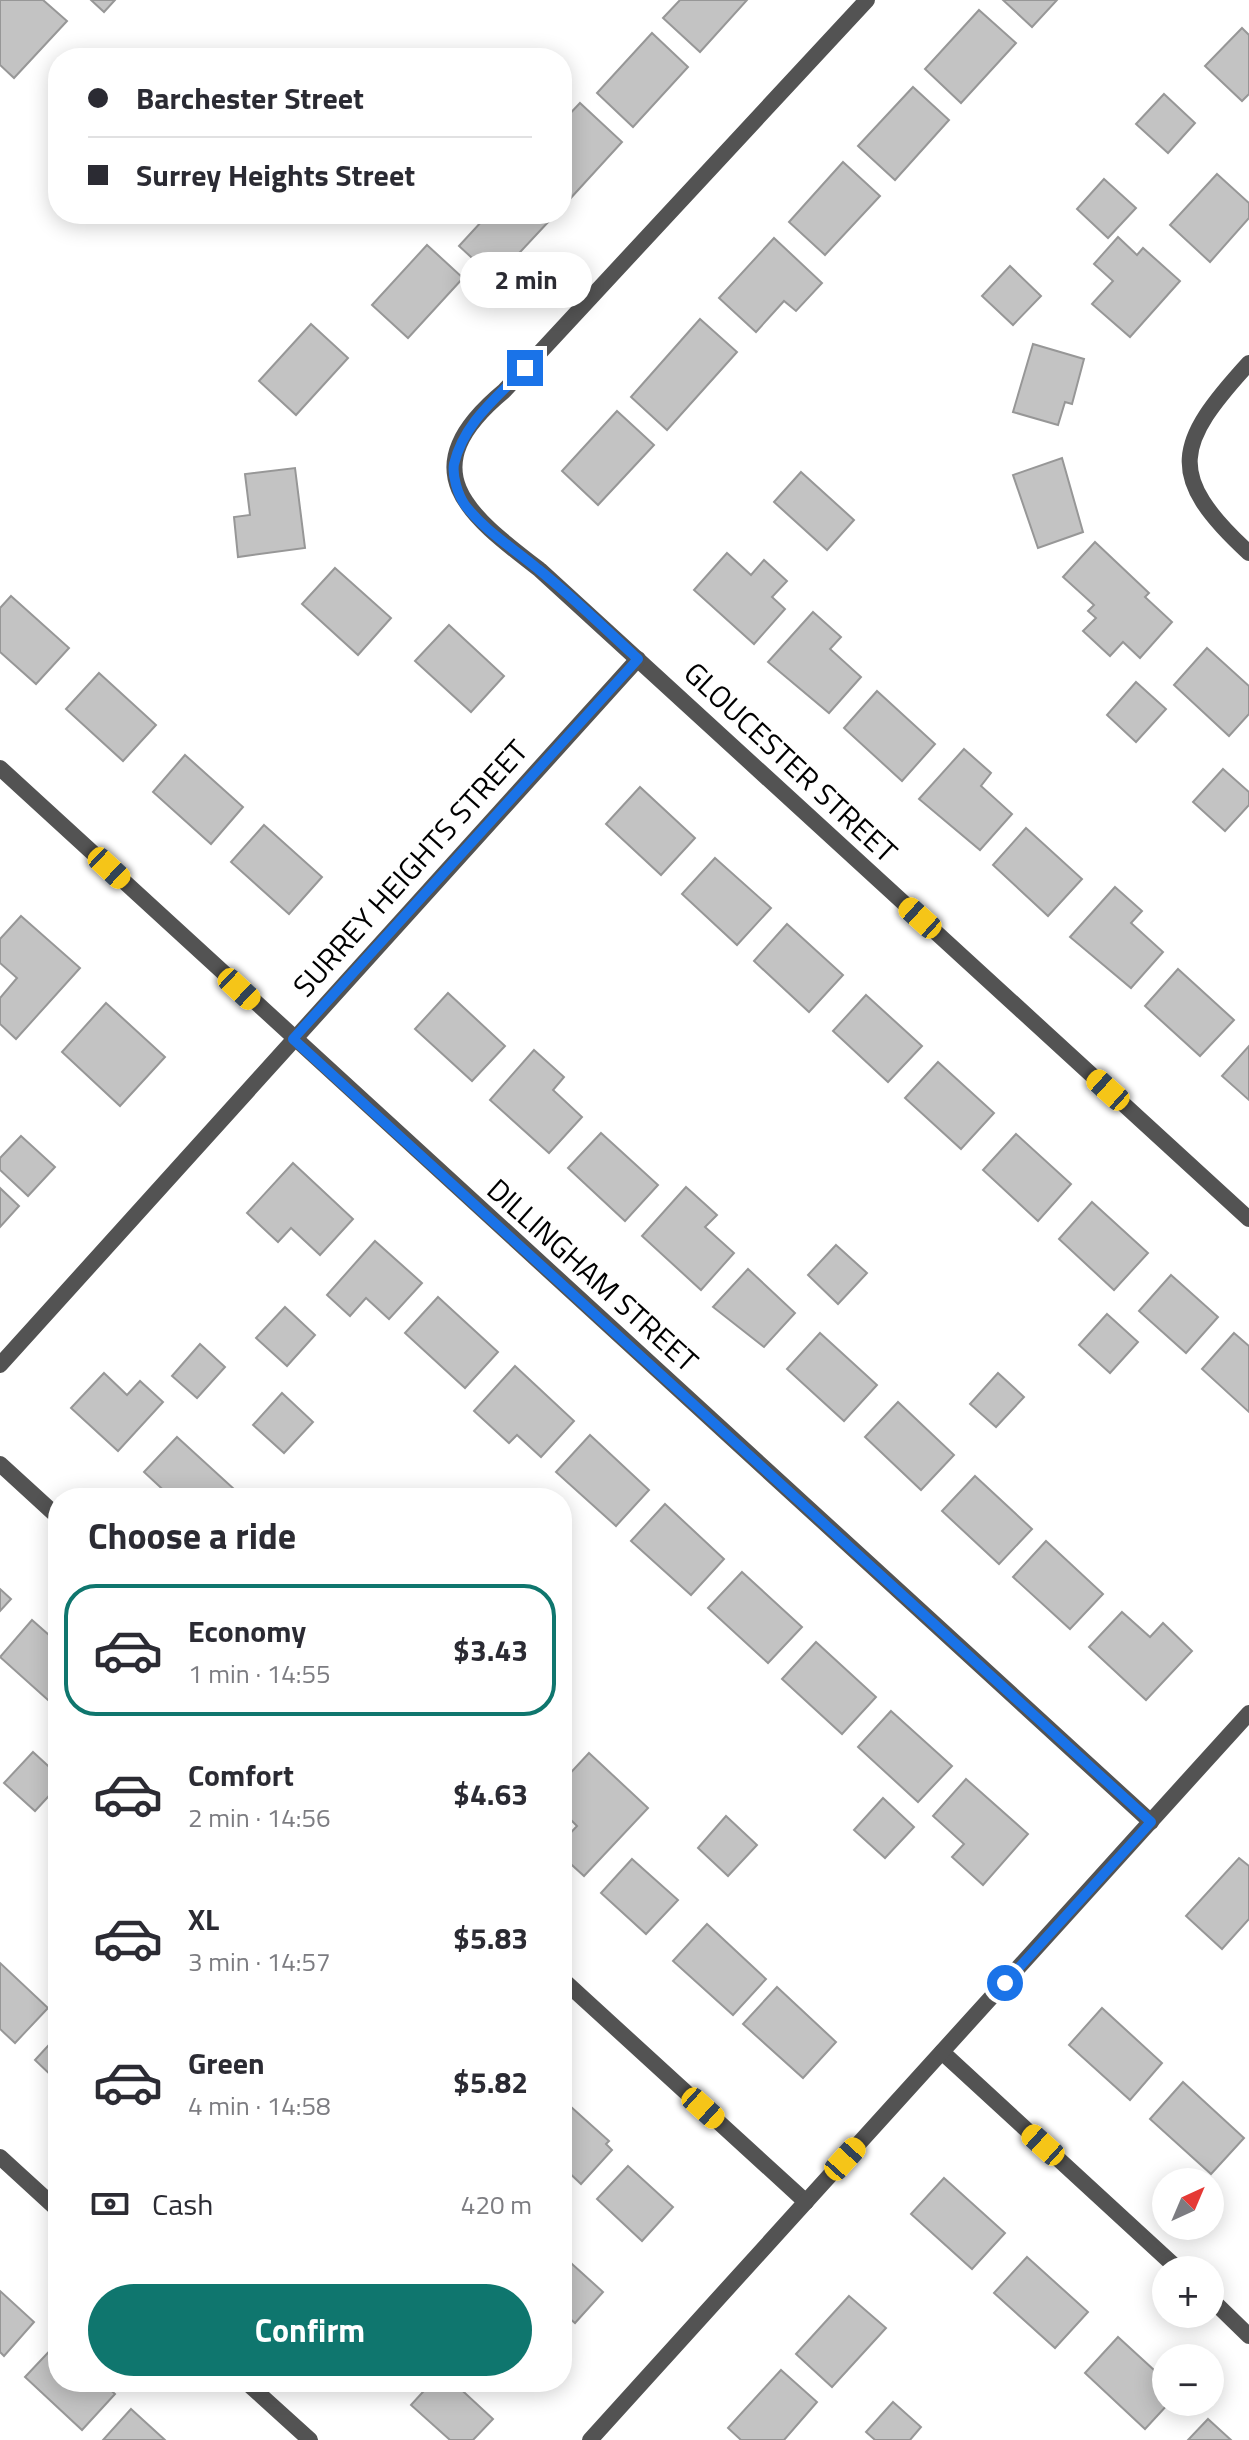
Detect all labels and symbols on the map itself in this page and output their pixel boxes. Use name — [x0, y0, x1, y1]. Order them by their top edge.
callout: 2 min — [459, 252, 591, 308]
route end — [507, 350, 543, 386]
street label: GLOUCESTER STREET — [674, 651, 908, 874]
street label: SURREY HEIGHTS STREET — [282, 729, 539, 1007]
car — [83, 843, 135, 893]
car — [894, 893, 946, 943]
car — [213, 964, 265, 1014]
car — [1082, 1065, 1134, 1115]
street label: DILLINGHAM STREET — [477, 1167, 709, 1383]
route start — [987, 1965, 1023, 2001]
car — [677, 2083, 729, 2133]
car — [1017, 2120, 1069, 2170]
car — [820, 2133, 870, 2185]
north arrow — [1152, 2168, 1224, 2240]

